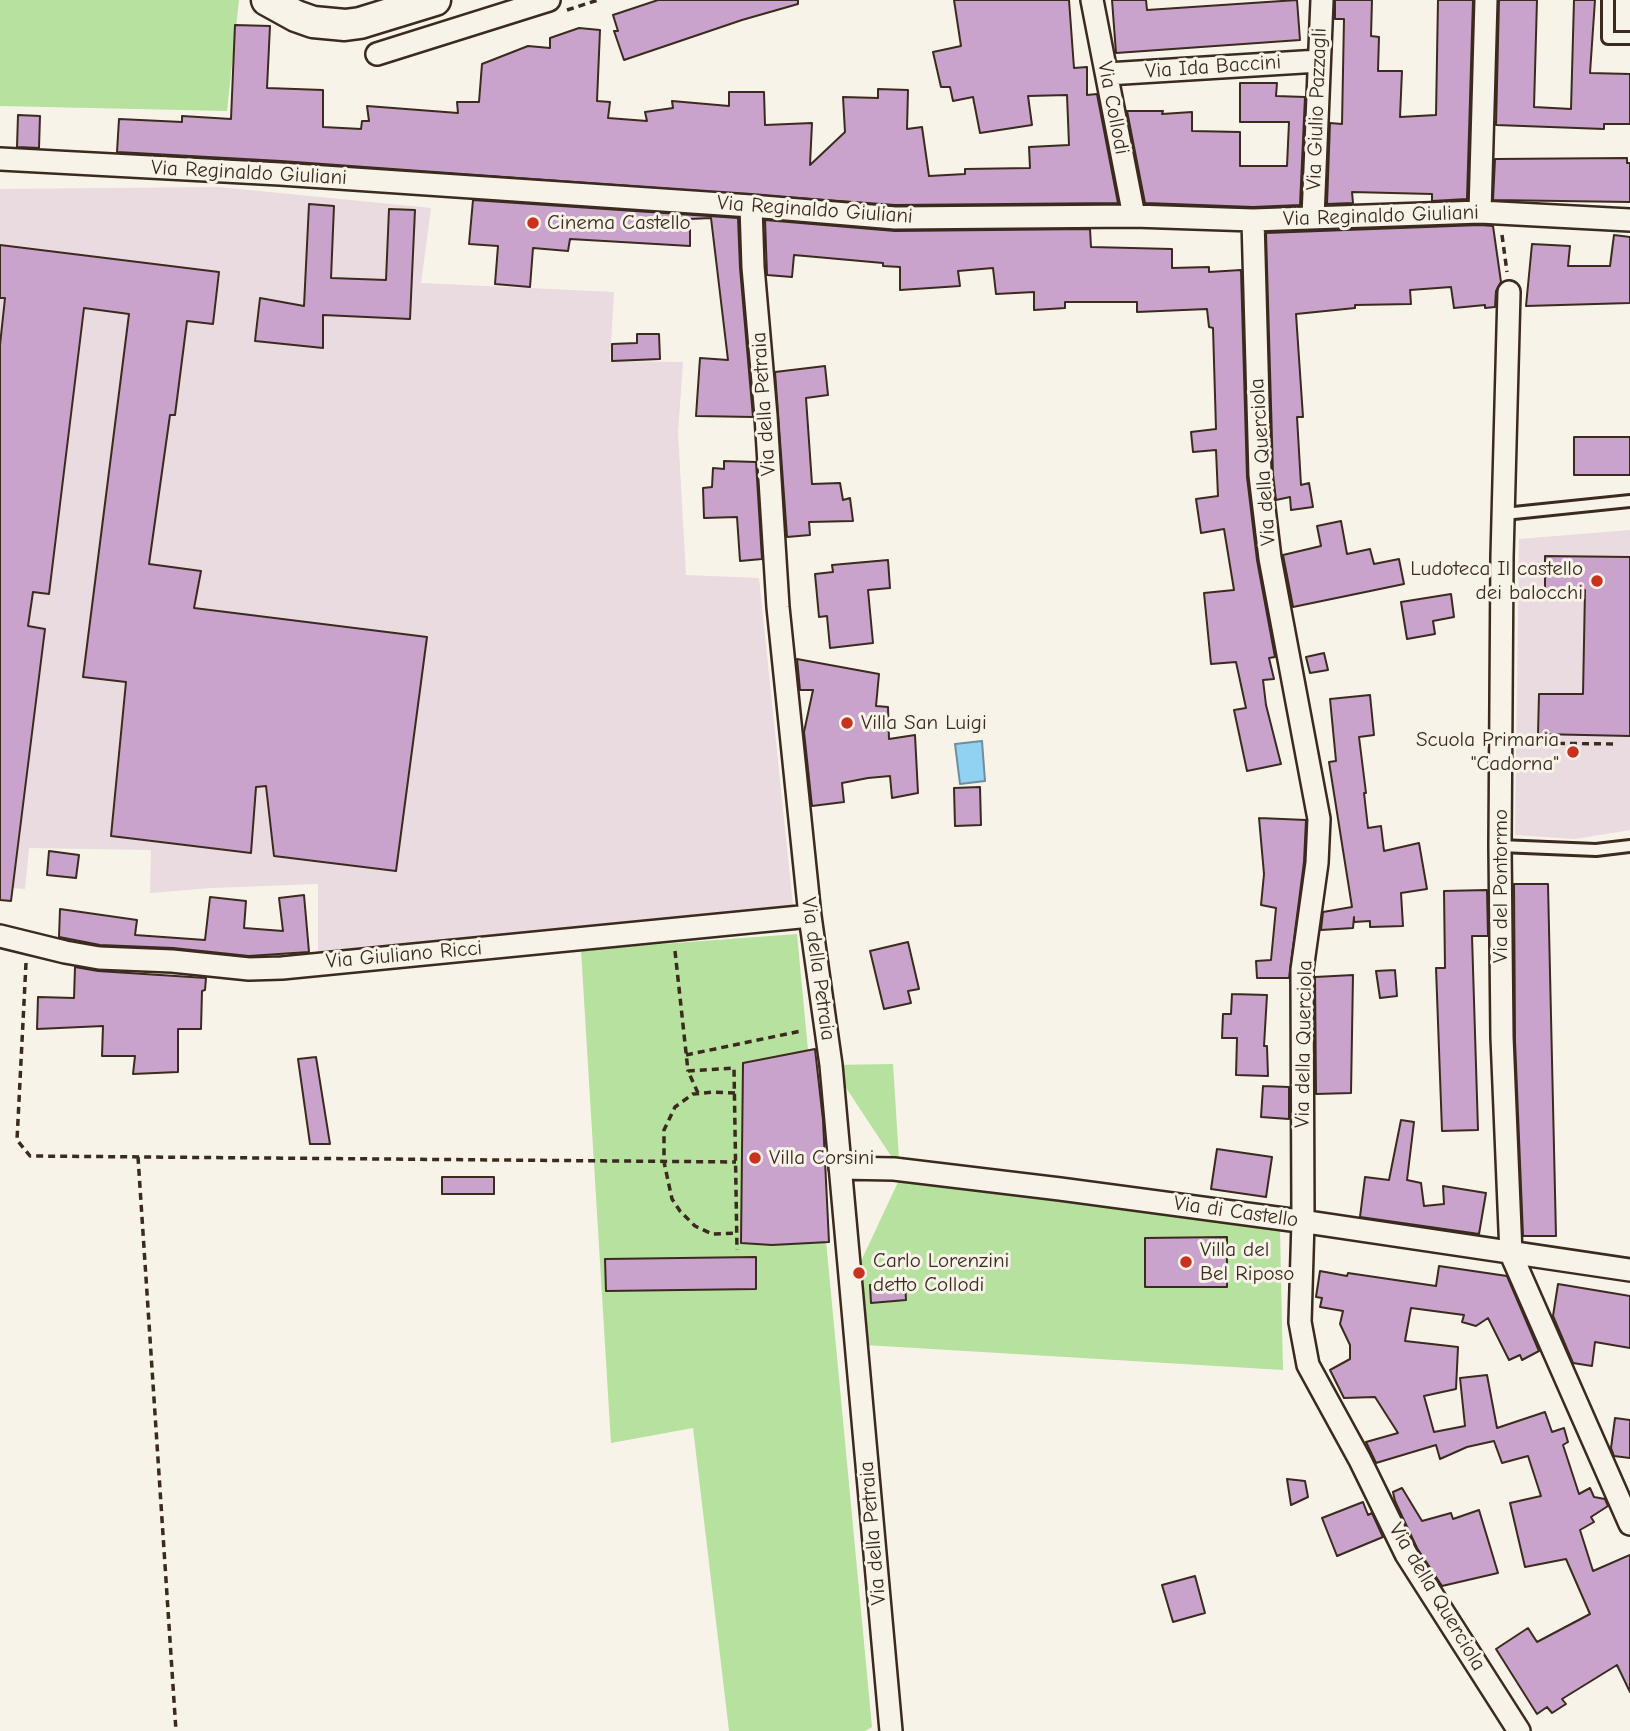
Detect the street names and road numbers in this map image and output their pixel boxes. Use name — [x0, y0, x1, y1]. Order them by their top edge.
street label: Via Giulio Pazzagli — [1302, 27, 1332, 191]
street label: Via Ida Baccini — [1144, 50, 1282, 84]
street label: Via Collodi — [1092, 59, 1134, 157]
street label: Via Reginaldo Giuliani — [150, 155, 348, 191]
street label: Via Reginaldo Giuliani — [716, 191, 914, 229]
street label: Via Reginaldo Giuliani — [1283, 200, 1479, 232]
street label: Via della Petraia — [746, 331, 782, 477]
street label: Via della Querciola — [1245, 377, 1281, 547]
street label: Via del Pontormo — [1488, 809, 1514, 963]
street label: Via della Petraia — [795, 896, 841, 1042]
street label: Via Giuliano Ricci — [325, 936, 483, 974]
street label: Via della Querciola — [1290, 960, 1318, 1128]
street label: Via di Castello — [1172, 1191, 1300, 1233]
street label: Via della Petraia — [854, 1460, 892, 1606]
street label: Via della Querciola — [1383, 1519, 1491, 1675]

